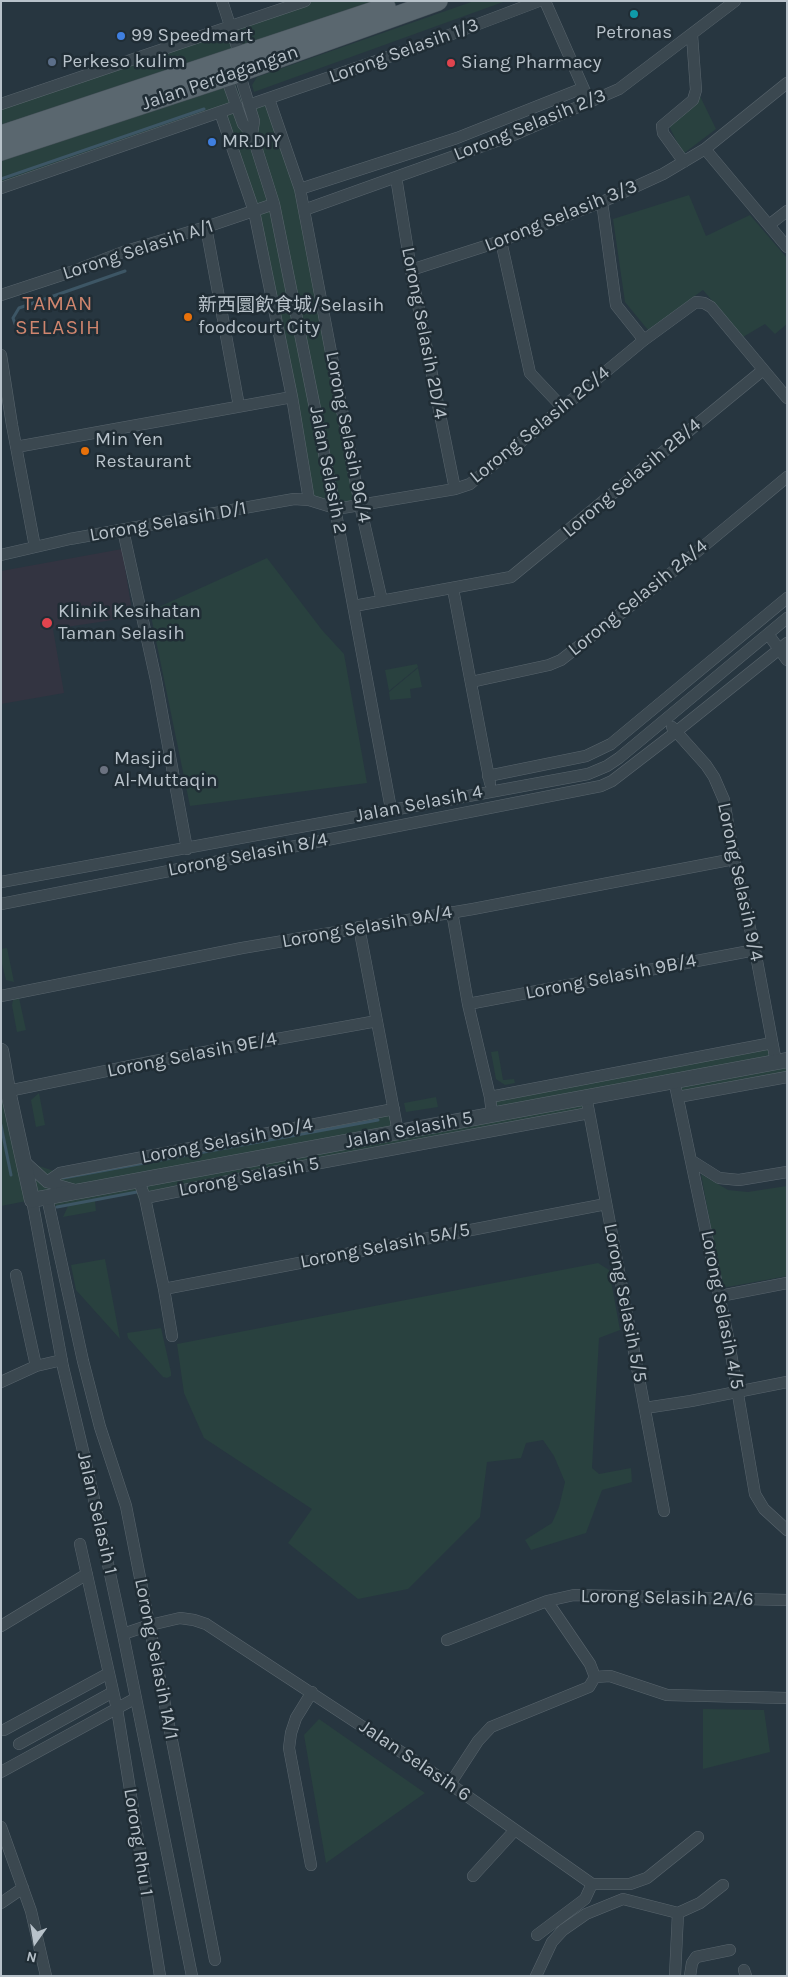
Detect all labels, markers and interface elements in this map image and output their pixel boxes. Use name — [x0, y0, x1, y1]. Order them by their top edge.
marker: Petronas — [628, 8, 640, 20]
street label: Lorong Selasih 1/3 — [326, 13, 482, 89]
place label: Petronas — [596, 22, 672, 44]
place label: 99 Speedmart — [131, 25, 253, 47]
marker: 99 Speedmart — [115, 30, 127, 42]
street label: Jalan Perdagangan — [139, 41, 301, 115]
place label: Perkeso kulim — [62, 51, 185, 73]
place label: Siang Pharmacy — [461, 52, 602, 74]
marker: Perkeso kulim — [46, 56, 58, 68]
marker: Siang Pharmacy — [445, 57, 457, 69]
street label: Lorong Selasih 2/3 — [450, 84, 610, 166]
place label: MR.DIY — [222, 131, 281, 153]
marker: MR.DIY — [206, 136, 218, 148]
street label: Lorong Selasih 3/3 — [481, 175, 641, 257]
street label: Lorong Selasih A/1 — [60, 215, 216, 285]
street label: Lorong Selasih 2D/4 — [396, 245, 452, 421]
district label: TAMAN SELASIH — [14, 291, 102, 341]
place label: 新西圜飲食城/Selasih foodcourt City — [198, 295, 384, 339]
marker: 新西圜飲食城/Selasih foodcourt City — [182, 311, 194, 323]
street label: Lorong Selasih 9G/4 — [320, 349, 376, 525]
street label: Lorong Selasih 2C/4 — [465, 362, 615, 488]
street label: Jalan Selasih 2 — [304, 404, 352, 536]
street label: Lorong Selasih 2B/4 — [558, 414, 706, 542]
place label: Min Yen Restaurant — [95, 429, 191, 473]
marker: Min Yen Restaurant — [79, 445, 91, 457]
street label: Lorong Selasih D/1 — [88, 497, 248, 547]
street label: Lorong Selasih 2A/4 — [564, 535, 712, 661]
place label: Klinik Kesihatan Taman Selasih — [58, 601, 201, 645]
marker: Klinik Kesihatan Taman Selasih — [40, 616, 54, 630]
place label: Masjid Al-Muttaqin — [114, 748, 217, 792]
marker: Masjid Al-Muttaqin — [98, 764, 110, 776]
street label: Jalan Selasih 4 — [353, 780, 485, 828]
street label: Lorong Selasih 9/4 — [712, 801, 768, 963]
street label: Lorong Selasih 8/4 — [166, 828, 330, 882]
street label: Lorong Selasih 9A/4 — [280, 901, 454, 953]
street label: Lorong Selasih 9B/4 — [524, 949, 698, 1005]
street label: Lorong Selasih 9E/4 — [105, 1027, 279, 1083]
street label: Jalan Selasih 5 — [343, 1106, 475, 1154]
street label: Lorong Selasih 9D/4 — [139, 1113, 315, 1169]
street label: Lorong Selasih 5 — [177, 1152, 321, 1202]
street label: Lorong Selasih 5A/5 — [298, 1218, 472, 1274]
street label: Lorong Selasih 5/5 — [598, 1222, 652, 1384]
street label: Lorong Selasih 4/5 — [695, 1229, 749, 1391]
street label: Jalan Selasih 1 — [72, 1450, 122, 1576]
street label: Lorong Selasih 1A/1 — [129, 1577, 183, 1741]
street label: Lorong Selasih 2A/6 — [580, 1585, 754, 1611]
street label: Jalan Selasih 6 — [355, 1715, 475, 1807]
street label: Lorong Rhu 1 — [118, 1787, 158, 1897]
north arrow — [10, 1917, 60, 1967]
text: N — [25, 1948, 38, 1967]

